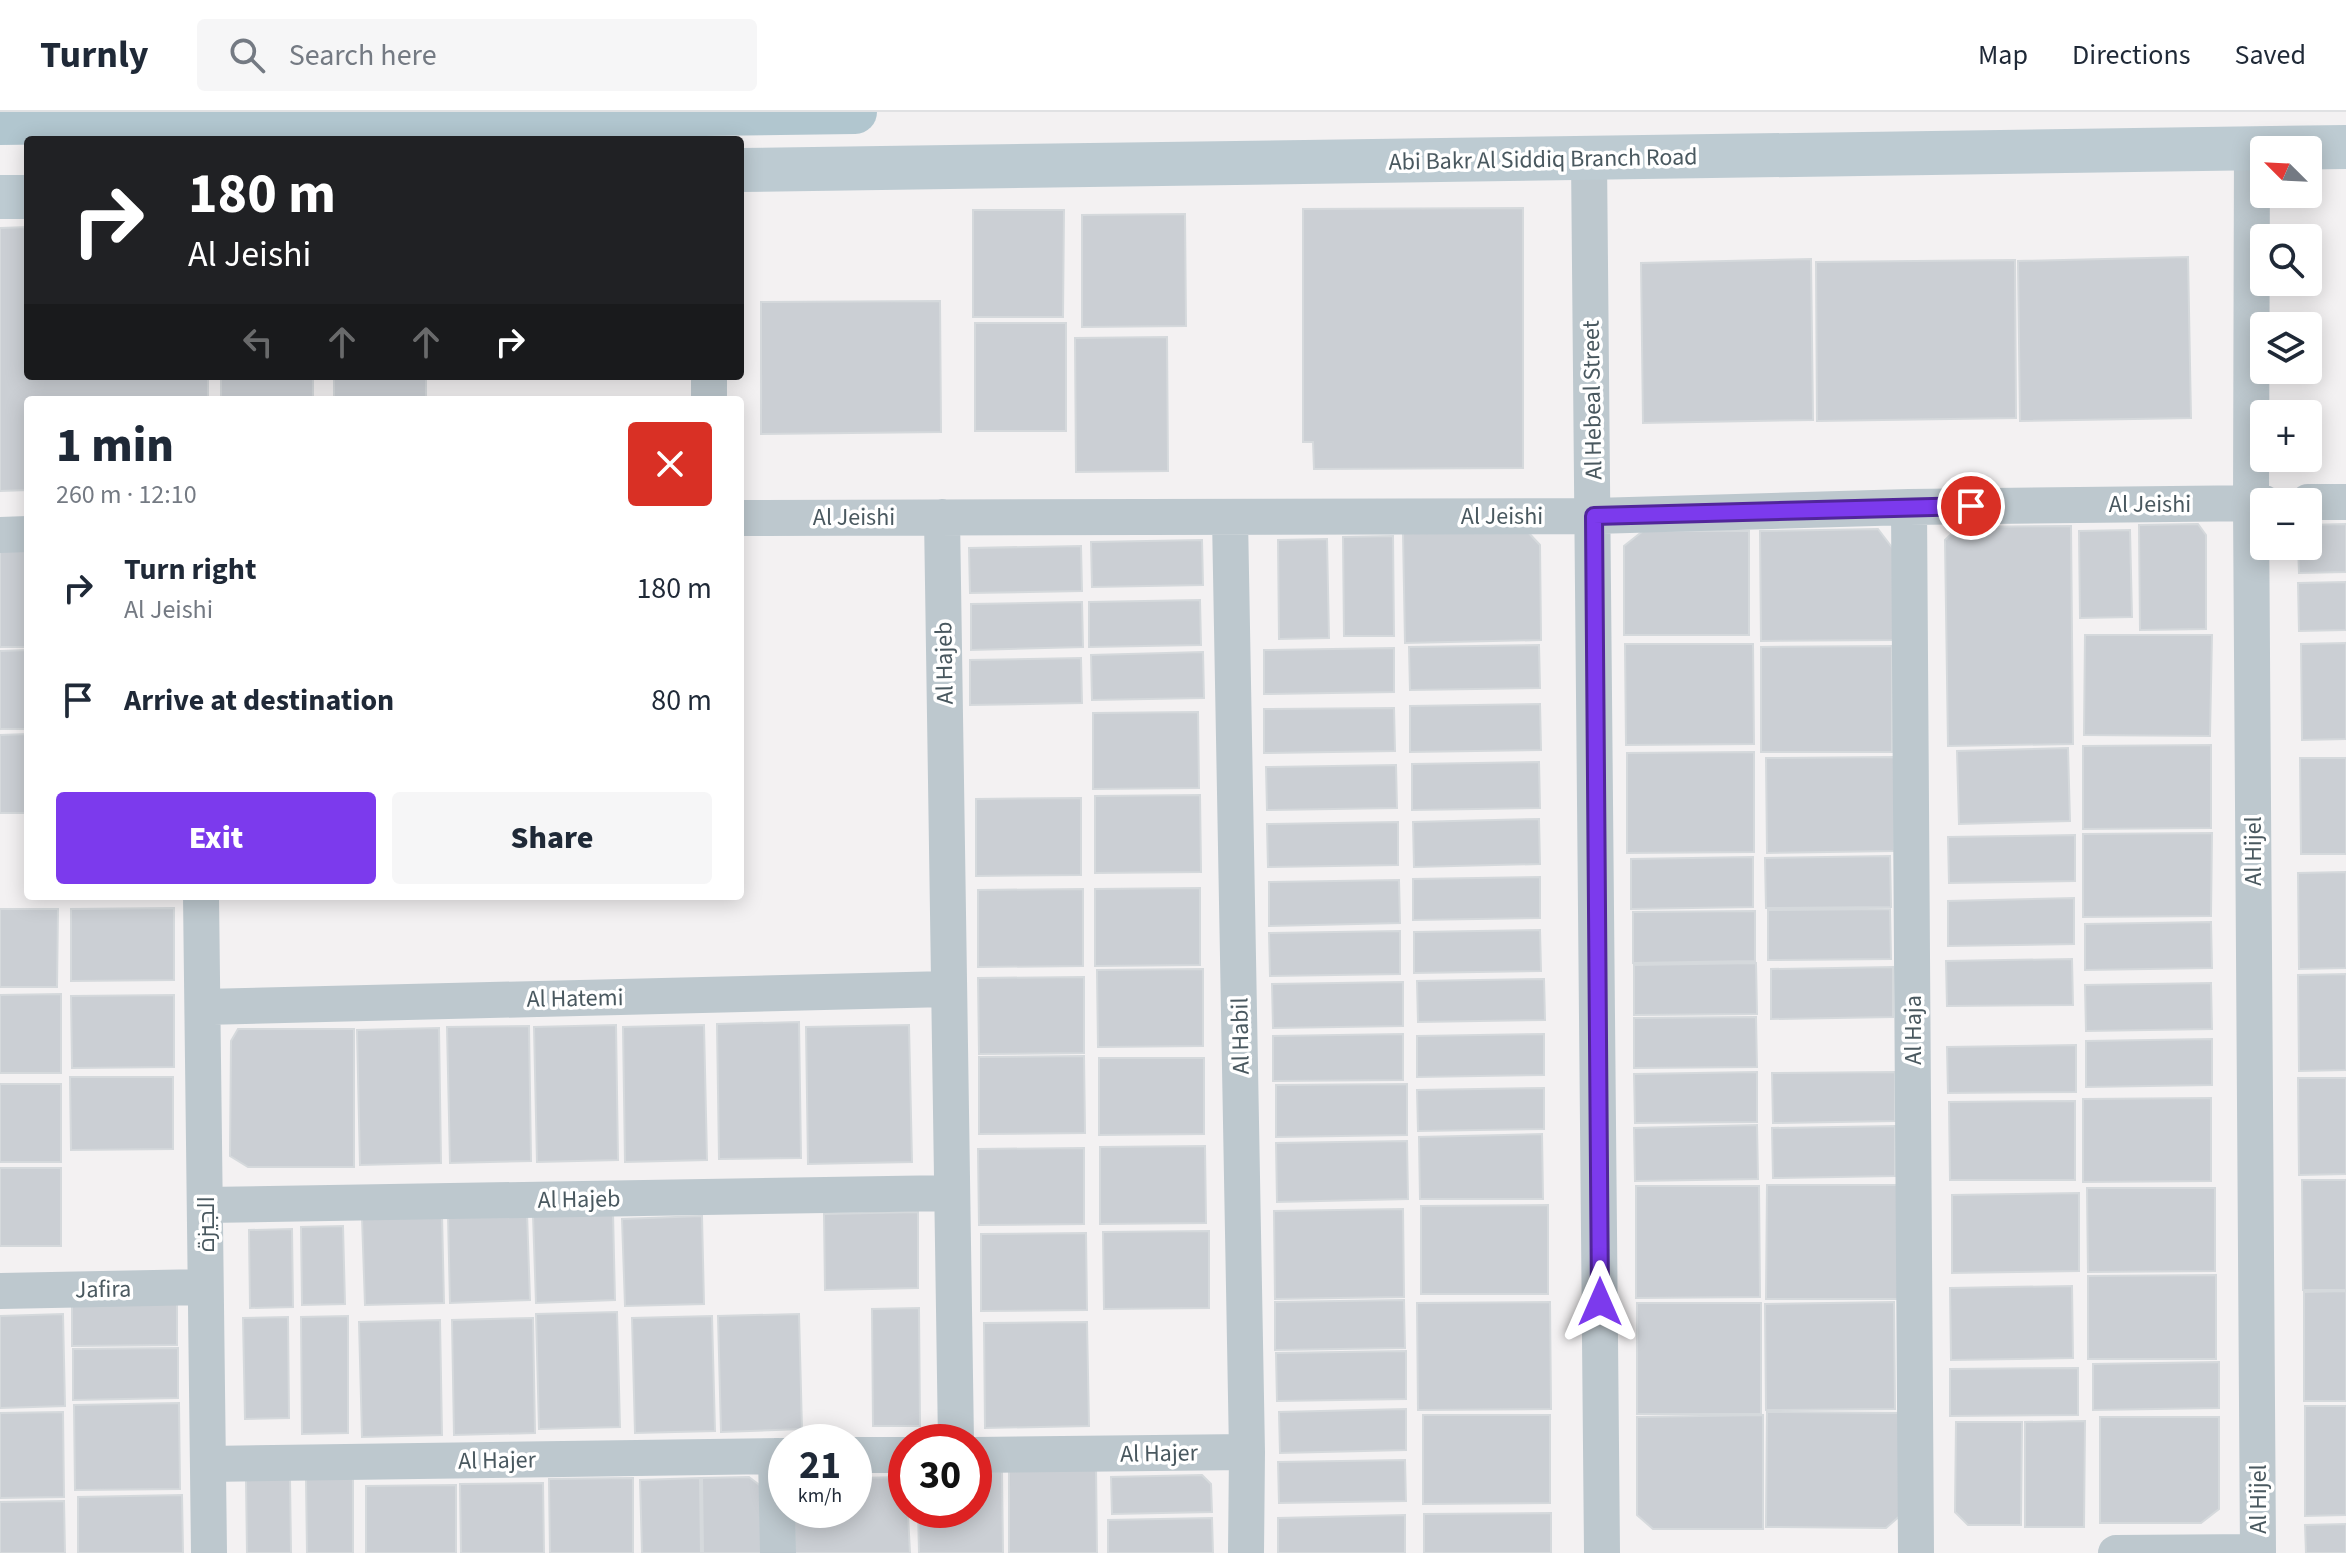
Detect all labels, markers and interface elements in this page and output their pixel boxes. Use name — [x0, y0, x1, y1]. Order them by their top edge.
search box — [197, 19, 757, 91]
text: Turnly — [40, 28, 149, 82]
icon: search — [225, 33, 269, 77]
text: Search here — [289, 34, 437, 77]
text: Map — [1978, 35, 2028, 75]
text: Directions — [2072, 35, 2191, 75]
text: Saved — [2235, 35, 2306, 75]
north arrow — [2250, 136, 2322, 208]
map controls — [2250, 136, 2322, 560]
street label: Abi Bakr Al Siddiq Branch Road — [1388, 139, 1698, 180]
text: 180 m — [188, 155, 336, 234]
icon: right — [56, 168, 160, 272]
button: search — [2250, 224, 2322, 296]
text: Al Jeishi — [188, 229, 311, 280]
button: layers — [2250, 312, 2322, 384]
icon: left — [236, 320, 280, 364]
icon: ahead — [320, 320, 364, 364]
icon: ahead — [404, 320, 448, 364]
icon: right — [488, 320, 532, 364]
street label: Al Hebeal Street — [1574, 320, 1611, 480]
button: + — [2250, 400, 2322, 472]
text: 1 min — [56, 412, 174, 480]
button: close — [628, 422, 712, 506]
pin — [1937, 472, 2005, 540]
text: 260 m · 12:10 — [56, 476, 197, 513]
icon: arrive — [1949, 484, 1993, 528]
street label: Al Jeishi — [2109, 487, 2191, 522]
button: − — [2250, 488, 2322, 560]
street label: Al Jeishi — [1461, 499, 1543, 534]
street label: Al Jeishi — [813, 500, 895, 535]
text: Turn right — [124, 548, 256, 591]
icon: right — [56, 566, 100, 610]
text: 180 m — [636, 567, 712, 610]
text: Al Jeishi — [124, 591, 213, 628]
street label: Al Hajeb — [926, 621, 963, 705]
icon: arrive — [56, 678, 100, 722]
text: Arrive at destination — [124, 679, 394, 722]
text: 80 m — [651, 679, 712, 722]
button: Exit — [56, 792, 376, 884]
button: Share — [392, 792, 712, 884]
street label: Al Hijel — [2236, 816, 2271, 886]
street label: Al Hatemi — [526, 980, 624, 1017]
street label: Al Haja — [1896, 995, 1931, 1065]
street label: Al Habil — [1222, 997, 1259, 1075]
street label: Al Hajeb — [537, 1181, 621, 1218]
street label: الجيزة — [189, 1196, 224, 1252]
position arrow — [1558, 1260, 1642, 1344]
street label: Jafira — [75, 1272, 131, 1307]
speed limit sign: 30 — [888, 1424, 992, 1528]
street label: Al Hajer — [1120, 1435, 1199, 1472]
text: 21 — [799, 1437, 841, 1494]
street label: Al Hajer — [458, 1442, 537, 1479]
street label: Al Hijel — [2241, 1464, 2276, 1534]
text: km/h — [798, 1482, 842, 1510]

